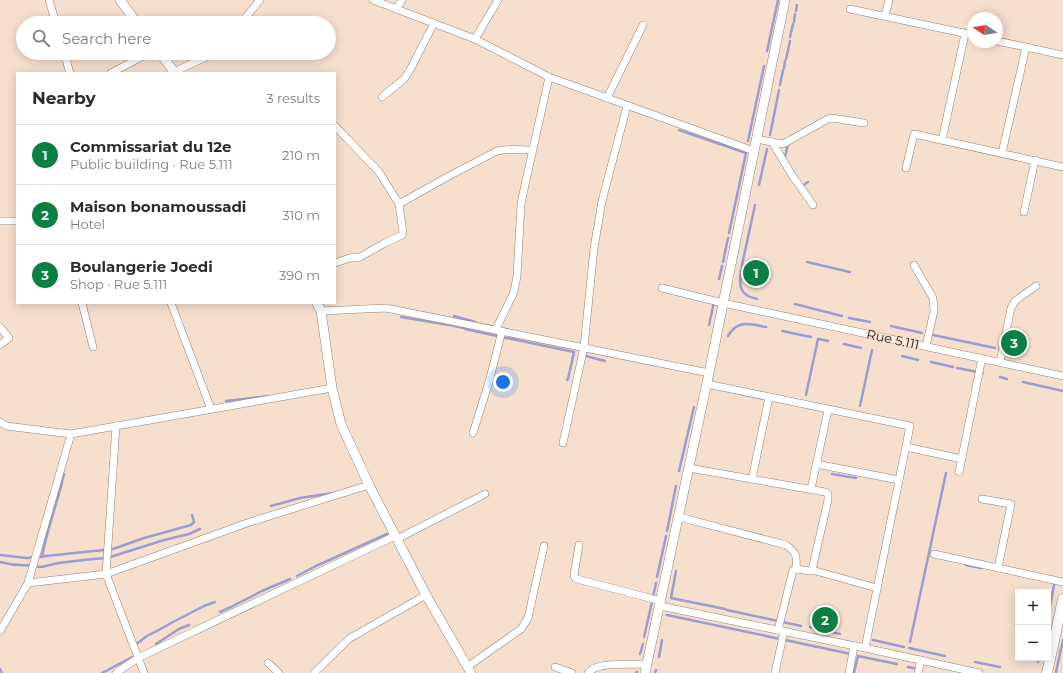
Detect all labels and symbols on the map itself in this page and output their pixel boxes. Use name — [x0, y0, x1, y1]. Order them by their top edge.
north arrow — [967, 12, 1003, 48]
pin: 1 — [743, 258, 769, 288]
street label: Rue 5.111 — [865, 326, 921, 352]
pin: 3 — [1001, 328, 1027, 358]
your location — [493, 372, 513, 392]
pin: 2 — [812, 605, 838, 635]

